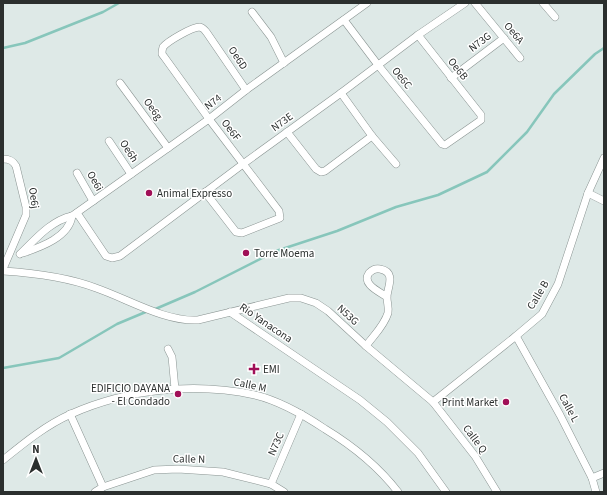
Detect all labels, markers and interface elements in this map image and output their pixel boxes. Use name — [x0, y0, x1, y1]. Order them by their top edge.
street label: Oe6A — [500, 19, 528, 47]
street label: N73G — [466, 28, 495, 55]
street label: Oe6D — [225, 43, 251, 73]
street label: Oe6B — [444, 55, 472, 84]
street label: Oe6C — [388, 64, 416, 92]
street label: N74 — [201, 90, 225, 113]
street label: Oe6g — [140, 95, 166, 123]
street label: N73E — [268, 109, 296, 135]
street label: Oe6F — [218, 116, 245, 144]
street label: Oe6h — [116, 137, 142, 165]
street label: Oe6i — [83, 168, 107, 194]
place label: Animal Expresso — [157, 186, 232, 201]
street label: Oe6j — [25, 187, 43, 209]
marker: Animal Expresso — [144, 188, 154, 198]
place label: Torre Moema — [254, 246, 314, 261]
marker: Torre Moema — [241, 248, 251, 258]
street label: Calle B — [523, 277, 553, 312]
street label: Rio Yanacona — [237, 300, 295, 346]
street label: N53G — [334, 301, 362, 329]
place label: EMI — [263, 362, 280, 377]
marker: EMI — [248, 363, 260, 375]
street label: Calle M — [232, 374, 268, 396]
place label: EDIFICIO DAYANA - El Condado — [91, 381, 170, 409]
marker: EDIFICIO DAYANA - El Condado — [173, 389, 183, 399]
street label: Calle L — [555, 391, 583, 426]
place label: Print Market — [442, 395, 498, 410]
marker: Print Market — [501, 397, 511, 407]
street label: Calle Q — [459, 422, 491, 456]
street label: N73C — [264, 430, 288, 458]
north arrow — [16, 439, 56, 479]
text: N — [32, 442, 40, 457]
street label: Calle N — [173, 451, 205, 467]

